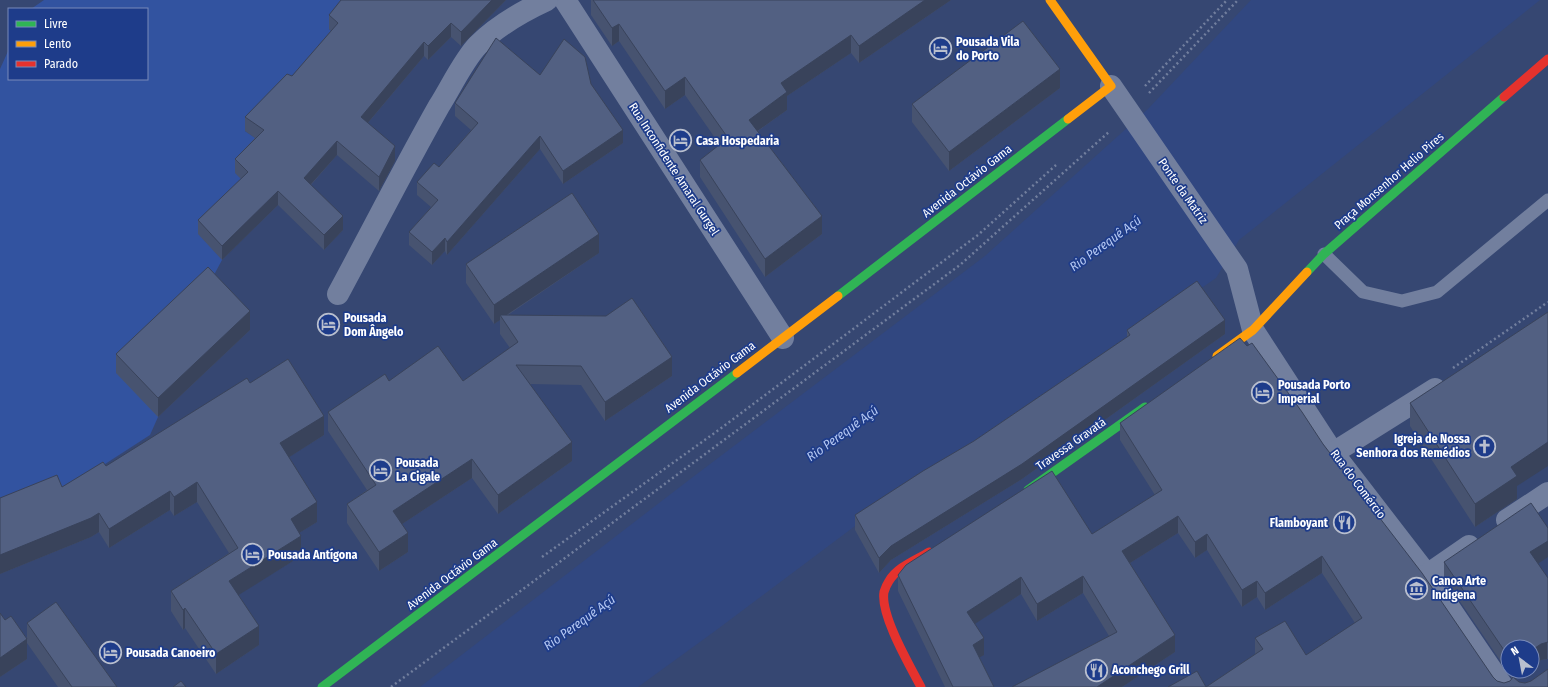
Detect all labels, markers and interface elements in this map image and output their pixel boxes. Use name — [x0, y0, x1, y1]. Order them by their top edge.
legend — [8, 8, 148, 80]
text: Livre — [44, 17, 68, 31]
place label: Pousada Vila do Porto — [956, 35, 1020, 63]
hotel icon: Pousada Vila do Porto — [928, 36, 954, 62]
text: Lento — [44, 37, 71, 51]
text: Parado — [44, 57, 78, 71]
street label: Rua Inconfidente Amaral Gurgel — [626, 100, 722, 238]
hotel icon: Casa Hospedaria — [668, 128, 694, 154]
street label: Praça Monsenhor Helio Pires — [1331, 130, 1447, 232]
place label: Casa Hospedaria — [696, 134, 779, 148]
street label: Avenida Octávio Gama — [920, 142, 1015, 220]
street label: Ponte da Matriz — [1155, 156, 1211, 227]
water label: Rio Perequê Açú — [1067, 212, 1144, 274]
place label: Pousada Dom Ângelo — [344, 311, 404, 339]
hotel icon: Pousada Dom Ângelo — [316, 312, 342, 338]
street label: Avenida Octávio Gama — [662, 338, 758, 416]
place label: Pousada Porto Imperial — [1278, 378, 1351, 406]
hotel icon: Pousada Porto Imperial — [1249, 379, 1275, 405]
water label: Rio Perequê Açú — [804, 402, 881, 464]
street label: Travessa Gravatá — [1033, 415, 1109, 473]
place label: Igreja de Nossa Senhora dos Remédios — [1356, 432, 1471, 460]
church icon: Igreja de Nossa Senhora dos Remédios — [1472, 433, 1498, 459]
street label: Rua do Comércio — [1328, 447, 1388, 521]
place label: Pousada La Cigale — [396, 456, 440, 484]
hotel icon: Pousada La Cigale — [367, 457, 393, 483]
restaurant icon: Flamboyant — [1331, 510, 1357, 536]
place label: Flamboyant — [1270, 516, 1329, 530]
street label: Avenida Octávio Gama — [404, 535, 500, 613]
hotel icon: Pousada Antígona — [240, 542, 266, 568]
place label: Pousada Antígona — [268, 548, 357, 562]
place label: Canoa Arte Indígena — [1432, 574, 1486, 602]
museum icon: Canoa Arte Indígena — [1403, 575, 1429, 601]
water label: Rio Perequê Açú — [541, 591, 618, 653]
north arrow — [1500, 639, 1540, 679]
hotel icon: Pousada Canoeiro — [97, 640, 123, 666]
text: N — [1509, 644, 1521, 658]
place label: Pousada Canoeiro — [126, 646, 216, 660]
restaurant icon: Aconchego Grill — [1083, 657, 1109, 683]
place label: Aconchego Grill — [1111, 663, 1190, 677]

